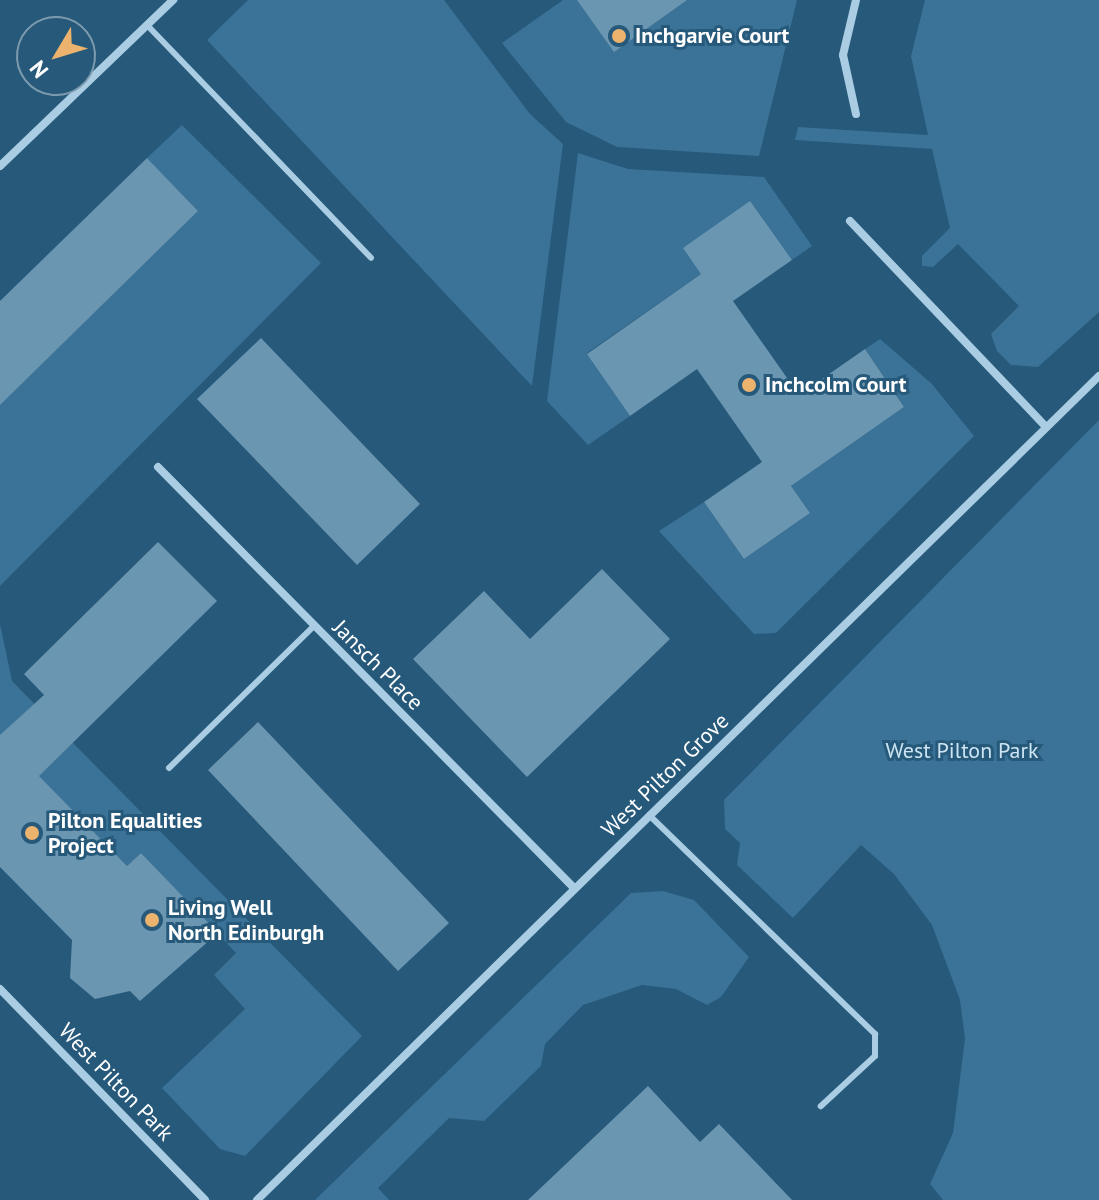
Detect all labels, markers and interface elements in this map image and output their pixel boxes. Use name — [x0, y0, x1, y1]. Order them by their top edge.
north arrow — [16, 16, 96, 96]
place label: Inchgarvie Court — [635, 23, 790, 49]
marker: Inchgarvie Court — [610, 27, 628, 45]
text: N — [23, 55, 54, 84]
place label: Inchcolm Court — [765, 372, 907, 398]
marker: Inchcolm Court — [740, 376, 758, 394]
street label: Jansch Place — [327, 614, 429, 716]
street label: West Pilton Grove — [596, 708, 734, 842]
park label: West Pilton Park — [885, 738, 1039, 764]
place label: Pilton Equalities Project — [48, 807, 202, 858]
marker: Pilton Equalities Project — [23, 824, 41, 842]
place label: Living Well North Edinburgh — [168, 894, 324, 946]
marker: Living Well North Edinburgh — [143, 911, 161, 929]
street label: West Pilton Park — [53, 1018, 179, 1146]

